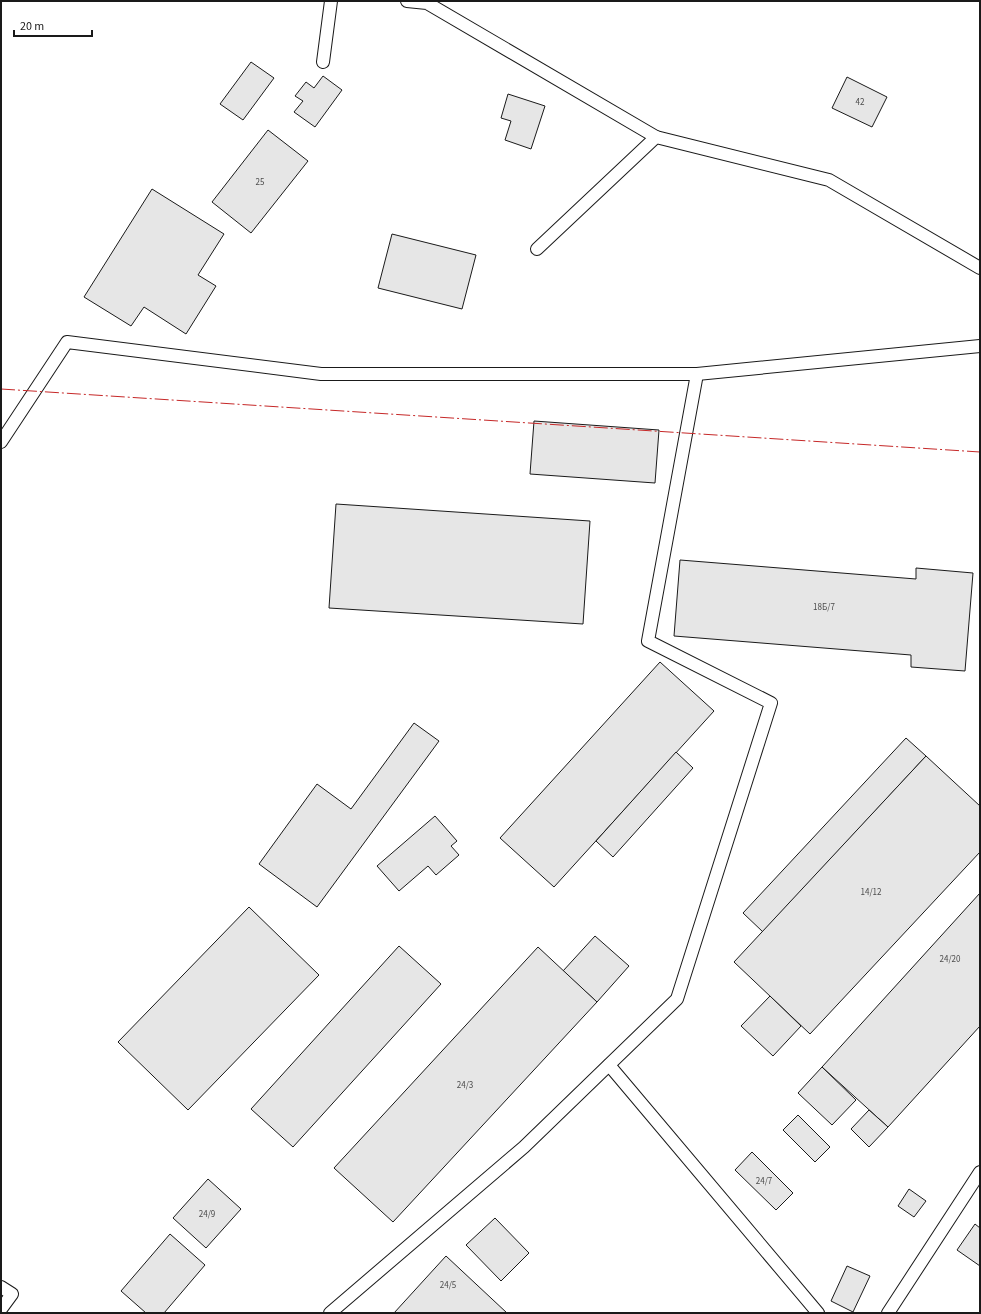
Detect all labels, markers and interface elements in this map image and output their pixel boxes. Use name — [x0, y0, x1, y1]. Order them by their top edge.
scale bar — [14, 12, 92, 38]
text: 20 m — [20, 18, 44, 35]
house number: 42 — [856, 96, 865, 109]
house number: 25 — [256, 176, 265, 189]
house number: 18Б/7 — [813, 601, 835, 614]
house number: 14/12 — [860, 886, 882, 899]
house number: 24/20 — [939, 953, 961, 966]
house number: 24/3 — [457, 1079, 474, 1092]
house number: 24/7 — [756, 1175, 773, 1188]
house number: 24/9 — [199, 1208, 216, 1221]
house number: 24/5 — [440, 1279, 457, 1292]

